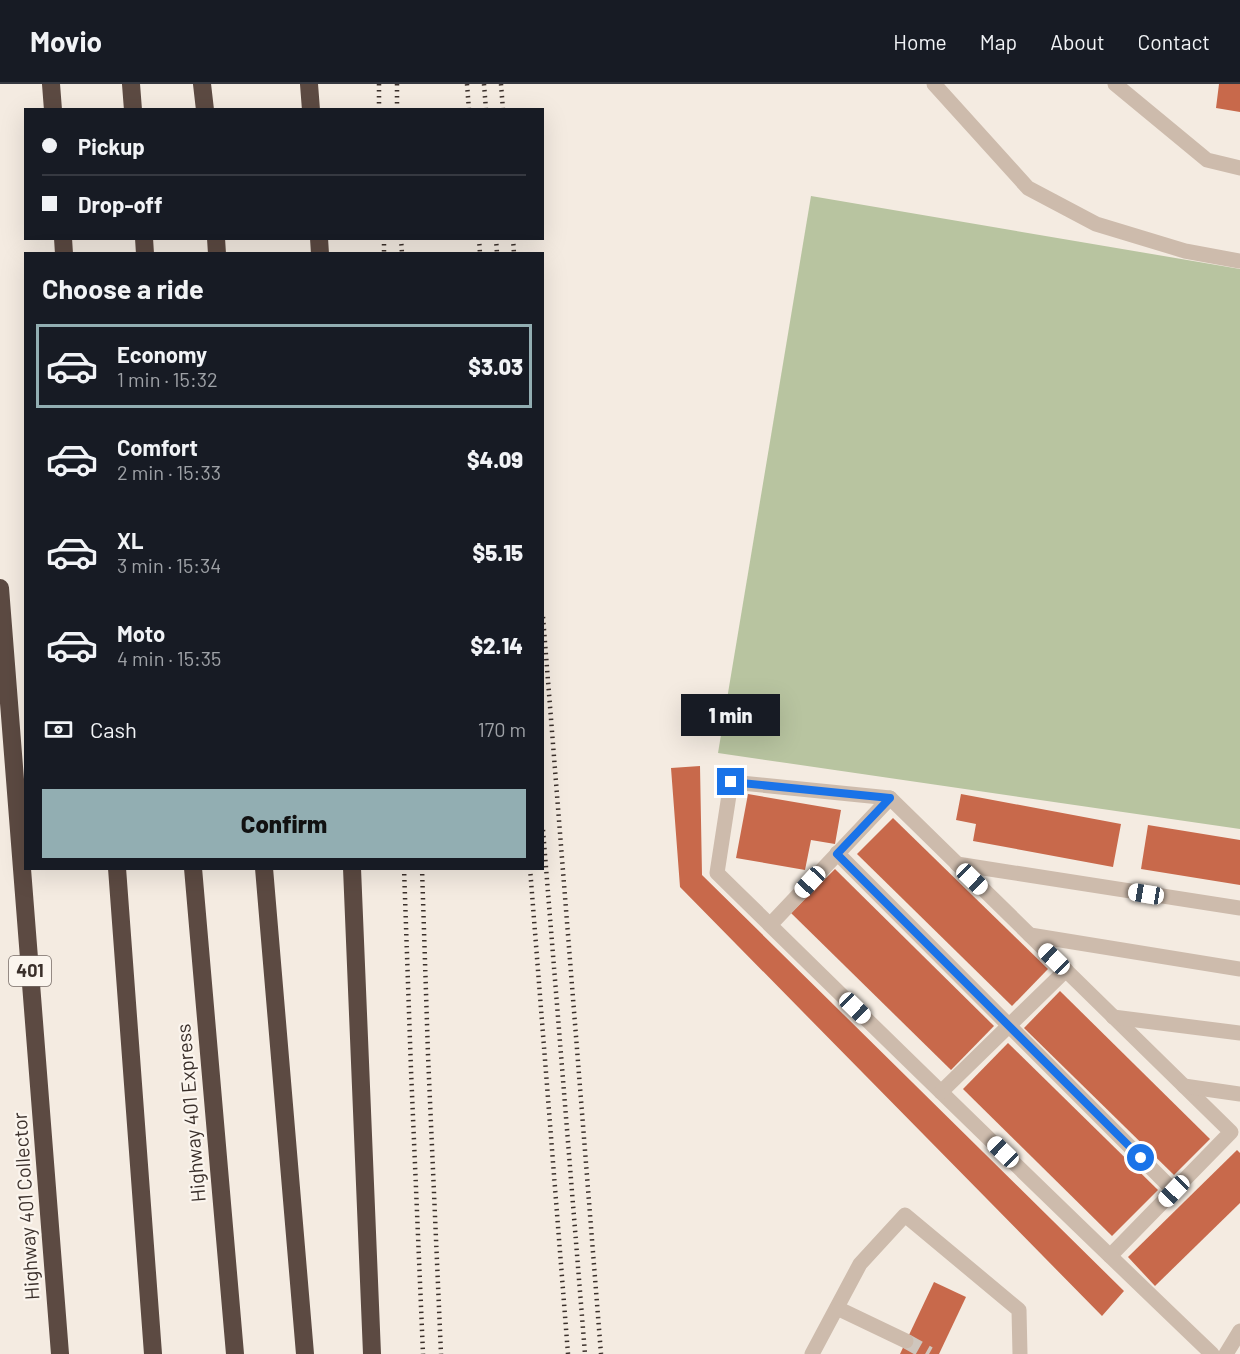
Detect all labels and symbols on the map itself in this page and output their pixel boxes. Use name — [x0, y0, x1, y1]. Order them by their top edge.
callout: 1 min — [682, 695, 780, 737]
route end — [717, 768, 744, 795]
car — [953, 860, 991, 898]
car — [791, 863, 829, 901]
car — [1127, 882, 1165, 906]
car — [1035, 940, 1073, 978]
road number: 401 — [9, 956, 51, 986]
car — [836, 989, 874, 1027]
street label: Highway 401 Express — [170, 1023, 210, 1203]
street label: Highway 401 Collector — [6, 1111, 44, 1301]
car — [984, 1133, 1022, 1171]
route start — [1127, 1144, 1154, 1171]
car — [1155, 1172, 1193, 1210]

